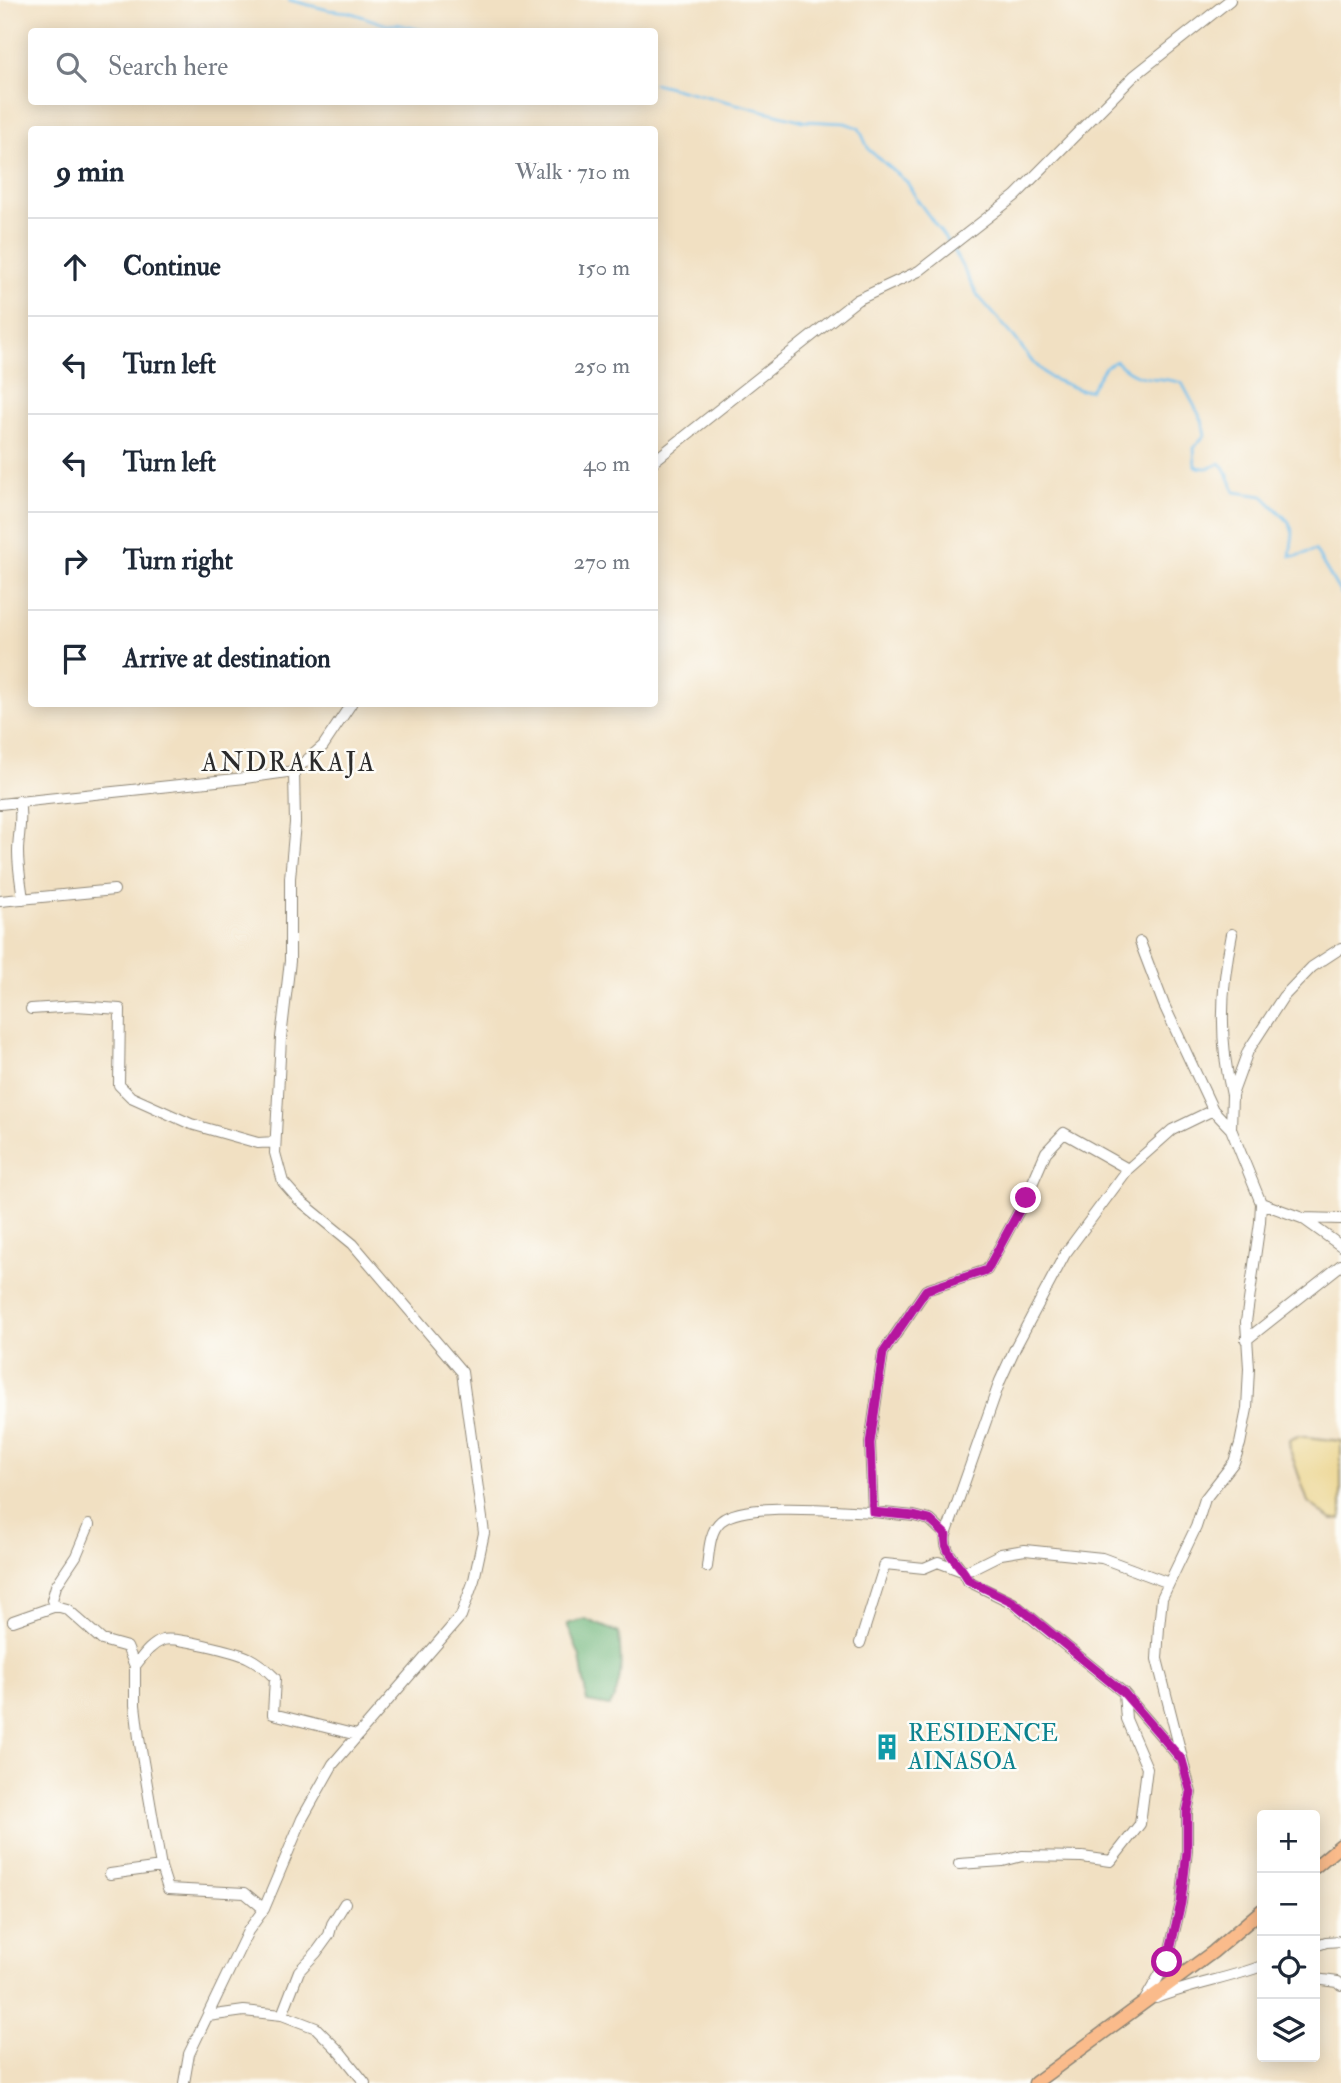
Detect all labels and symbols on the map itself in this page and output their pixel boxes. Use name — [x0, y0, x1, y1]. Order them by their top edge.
district label: ANDRAKAJA — [200, 747, 377, 779]
route end — [1010, 1182, 1041, 1213]
place label: RESIDENCE AINASOA — [907, 1718, 1058, 1777]
building icon: RESIDENCE AINASOA — [872, 1732, 902, 1762]
route start — [1151, 1946, 1182, 1977]

